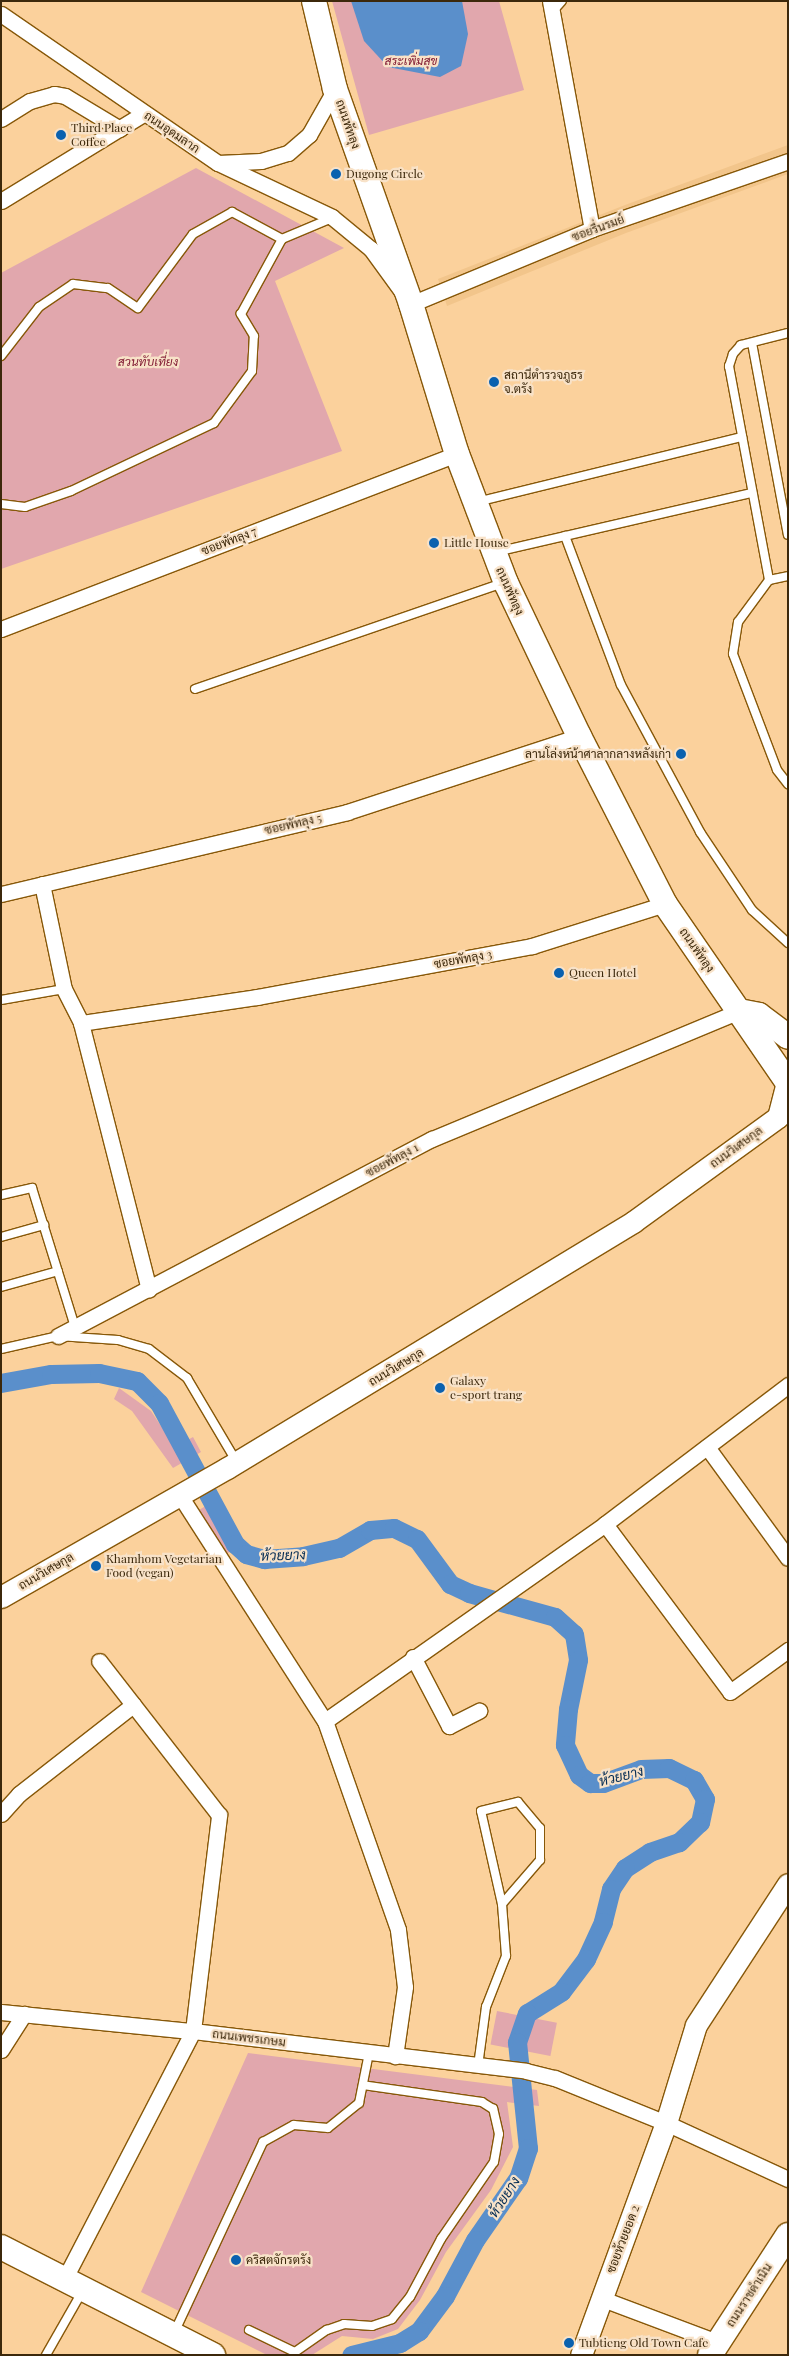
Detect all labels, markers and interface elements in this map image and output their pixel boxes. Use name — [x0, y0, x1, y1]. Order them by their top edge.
park label: สระเพิ่มสุข — [385, 54, 437, 68]
street label: ถนนพัทลุง — [333, 97, 363, 151]
street label: ถนนอุดมลาภ — [141, 108, 203, 156]
place label: Third Place Coffee — [71, 121, 132, 149]
marker: Third Place Coffee — [55, 129, 67, 141]
place label: Dugong Circle — [346, 167, 423, 181]
marker: Dugong Circle — [330, 168, 342, 180]
street label: ซอยรื่นรมย์ — [570, 212, 626, 244]
park label: สวนทับเที่ยง — [118, 355, 178, 369]
place label: สถานีตำรวจภูธร จ.ตรัง — [504, 368, 583, 396]
marker: สถานีตำรวจภูธร จ.ตรัง — [488, 376, 500, 388]
street label: ซอยพัทลุง 7 — [199, 524, 259, 558]
place label: Little House — [444, 536, 509, 550]
marker: Little House — [428, 537, 440, 549]
street label: ถนนพัทลุง — [493, 565, 527, 617]
place label: ลานโล่งหน้าศาลากลางหลังเก่า — [525, 747, 671, 761]
marker: ลานโล่งหน้าศาลากลางหลังเก่า — [675, 748, 687, 760]
street label: ซอยพัทลุง 5 — [263, 810, 323, 838]
street label: ถนนพัทลุง — [676, 925, 718, 975]
street label: ซอยพัทลุง 3 — [433, 947, 493, 971]
place label: Queen Hotel — [569, 966, 636, 980]
marker: Queen Hotel — [553, 967, 565, 979]
street label: ถนนวิเศษกุล — [707, 1123, 765, 1171]
street label: ซอยพัทลุง 1 — [363, 1140, 421, 1180]
street label: ถนนวิเศษกุล — [366, 1345, 426, 1389]
place label: Galaxy e-sport trang — [450, 1374, 522, 1402]
marker: Galaxy e-sport trang — [434, 1382, 446, 1394]
water label: ห้วยยาง — [260, 1546, 306, 1564]
street label: ถนนวิเศษกุล — [16, 1549, 76, 1593]
place label: Khamhom Vegetarian Food (vegan) — [106, 1552, 222, 1580]
marker: Khamhom Vegetarian Food (vegan) — [90, 1560, 102, 1572]
water label: ห้วยยาง — [597, 1762, 645, 1790]
street label: ถนนเพชรเกษม — [211, 2026, 287, 2050]
water label: ห้วยยาง — [485, 2173, 523, 2221]
street label: ซอยห้วยยอด 2 — [603, 2203, 643, 2275]
place label: คริสตจักรตรัง — [246, 2253, 311, 2267]
marker: คริสตจักรตรัง — [230, 2254, 242, 2266]
street label: ถนนราชดำเนิน — [723, 2260, 775, 2330]
place label: Tubtieng Old Town Cafe — [579, 2336, 708, 2350]
marker: Tubtieng Old Town Cafe — [563, 2337, 575, 2349]

